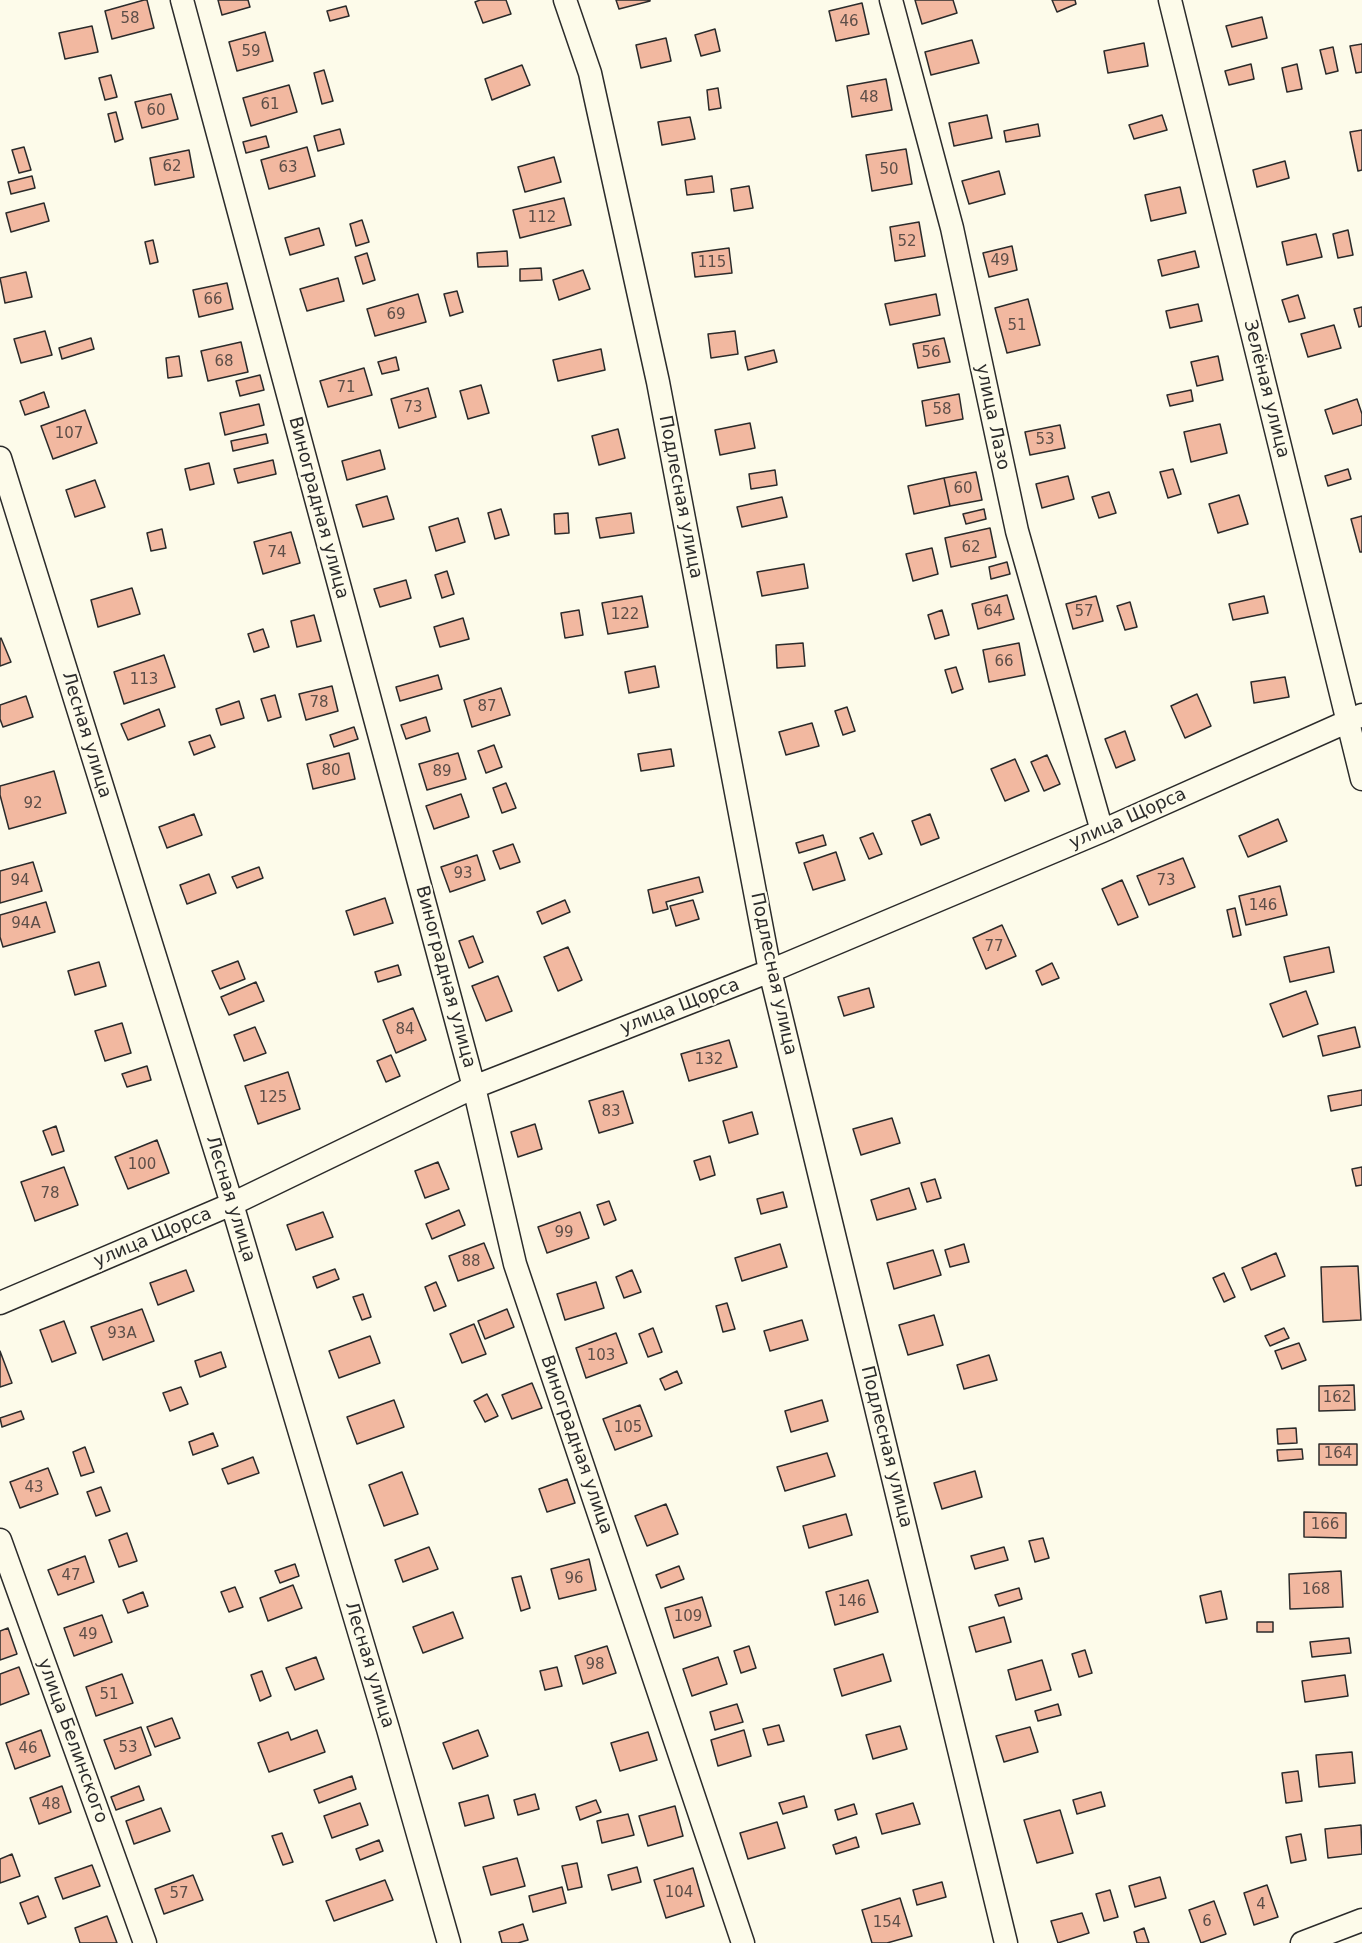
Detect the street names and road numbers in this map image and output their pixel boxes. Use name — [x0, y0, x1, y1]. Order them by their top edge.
street label: Зелёная улица — [1238, 318, 1294, 460]
street label: улица Лазо — [970, 362, 1014, 472]
street label: Подлесная улица — [654, 413, 706, 581]
street label: Виноградная улица — [283, 415, 353, 601]
street label: Лесная улица — [57, 669, 115, 801]
street label: улица Щорса — [1066, 784, 1190, 854]
street label: Виноградная улица — [410, 884, 480, 1070]
street label: Подлесная улица — [745, 891, 801, 1057]
street label: улица Щорса — [617, 974, 743, 1040]
street label: Лесная улица — [201, 1133, 259, 1265]
street label: улица Щорса — [91, 1203, 215, 1273]
street label: Виноградная улица — [535, 1353, 617, 1537]
street label: Подлесная улица — [855, 1364, 917, 1530]
street label: Лесная улица — [340, 1599, 398, 1731]
street label: улица Белинского — [32, 1656, 112, 1826]

